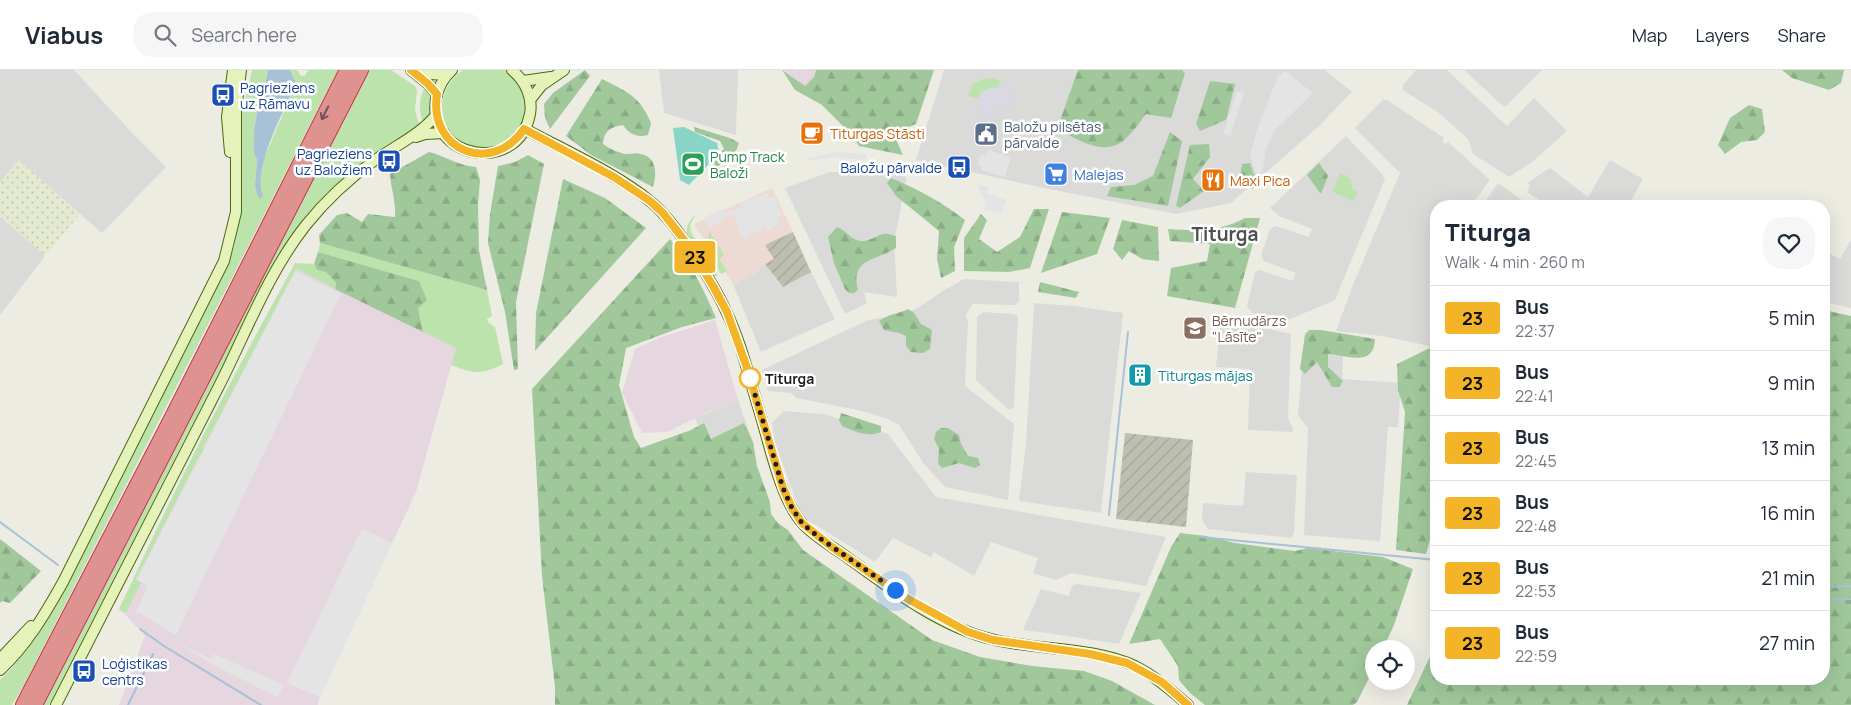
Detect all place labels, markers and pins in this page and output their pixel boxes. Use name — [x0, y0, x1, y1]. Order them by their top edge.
place label: Pagrieziens uz Rāmavu — [240, 78, 315, 113]
bus stop icon: Pagrieziens uz Rāmavu — [210, 82, 236, 108]
place label: Baložu pilsētas pārvalde — [1004, 117, 1101, 152]
cafe icon: Titurgas Stāsti — [799, 120, 825, 146]
public building icon: Baložu pilsētas pārvalde — [973, 121, 999, 147]
place label: Titurgas Stāsti — [830, 124, 925, 143]
place label: Pagrieziens uz Baložiem — [295, 144, 372, 179]
place label: Pump Track Baloži — [710, 147, 786, 182]
bus stop icon: Pagrieziens uz Baložiem — [376, 148, 402, 174]
sports icon: Pump Track Baloži — [680, 151, 706, 177]
bus stop icon: Baložu pārvalde — [946, 154, 972, 180]
place label: Baložu pārvalde — [841, 158, 942, 177]
supermarket icon: Malejas — [1043, 161, 1069, 187]
place label: Malejas — [1074, 165, 1124, 184]
restaurant icon: Maxi Pica — [1200, 167, 1226, 193]
place label: Maxi Pica — [1230, 171, 1290, 190]
place label: Bērnudārzs "Lāsīte" — [1212, 311, 1286, 346]
school or university icon: Bērnudārzs "Lāsīte" — [1182, 315, 1208, 341]
building icon: Titurgas mājas — [1127, 362, 1153, 388]
place label: Titurgas mājas — [1158, 366, 1253, 385]
marker: Titurga — [739, 367, 761, 389]
place label: Titurga — [765, 369, 814, 388]
place label: Loģistikas centrs — [102, 654, 167, 689]
bus stop icon: Loģistikas centrs — [71, 658, 97, 684]

